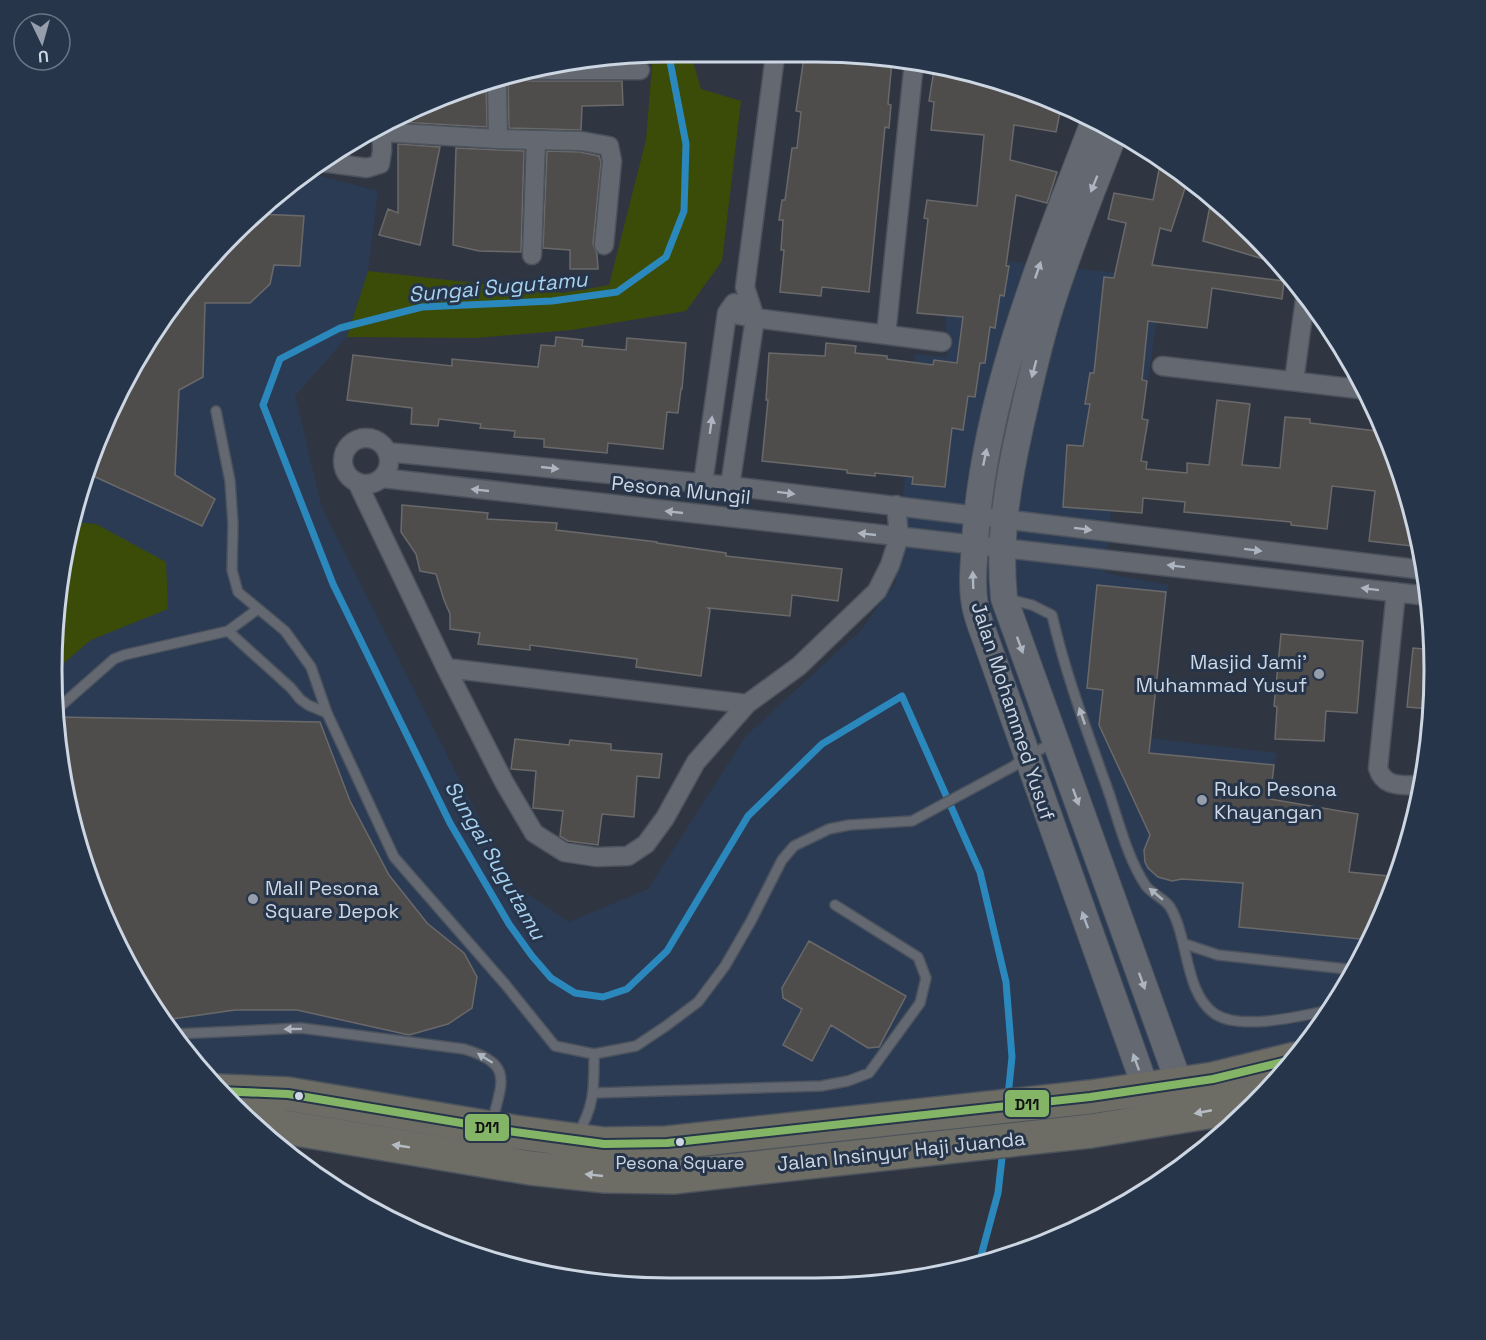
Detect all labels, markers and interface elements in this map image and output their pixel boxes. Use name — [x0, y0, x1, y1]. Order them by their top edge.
north arrow — [12, 12, 72, 72]
text: U — [37, 46, 50, 67]
one-way arrow — [1089, 175, 1099, 193]
one-way arrow — [1034, 261, 1044, 279]
water label: Sungai Sugutamu — [408, 265, 590, 308]
one-way arrow — [1028, 360, 1038, 378]
one-way arrow — [707, 416, 716, 435]
one-way arrow — [981, 448, 990, 467]
one-way arrow — [540, 463, 559, 473]
street label: Pesona Mungil — [610, 470, 752, 510]
one-way arrow — [470, 485, 489, 495]
one-way arrow — [776, 488, 795, 497]
one-way arrow — [664, 507, 683, 517]
one-way arrow — [1074, 524, 1093, 533]
one-way arrow — [858, 529, 877, 538]
one-way arrow — [1244, 545, 1263, 554]
one-way arrow — [1167, 562, 1186, 571]
one-way arrow — [968, 571, 978, 590]
one-way arrow — [1360, 584, 1379, 594]
street label: Jalan Mohammed Yusuf — [965, 598, 1061, 824]
one-way arrow — [1016, 636, 1026, 654]
place label: Masjid Jami' Muhammad Yusuf — [1136, 649, 1307, 698]
marker: Masjid Jami' Muhammad Yusuf — [1312, 667, 1326, 681]
one-way arrow — [1077, 706, 1086, 724]
water label: Sungai Sugutamu — [439, 775, 552, 945]
place label: Ruko Pesona Khayangan — [1214, 776, 1337, 825]
one-way arrow — [1071, 788, 1081, 806]
marker: Ruko Pesona Khayangan — [1195, 793, 1209, 807]
place label: Mall Pesona Square Depok — [265, 875, 399, 924]
one-way arrow — [1148, 888, 1164, 901]
marker: Mall Pesona Square Depok — [246, 892, 260, 906]
one-way arrow — [1080, 911, 1090, 929]
one-way arrow — [1137, 972, 1147, 990]
one-way arrow — [284, 1024, 303, 1034]
one-way arrow — [476, 1052, 493, 1063]
one-way arrow — [1131, 1053, 1140, 1071]
line badge: D11 — [1004, 1089, 1050, 1118]
unlabelled marker — [293, 1090, 305, 1102]
text: D11 — [1014, 1094, 1040, 1115]
one-way arrow — [1193, 1108, 1212, 1117]
line badge: D11 — [464, 1113, 510, 1142]
text: D11 — [474, 1117, 500, 1138]
street label: Jalan Insinyur Haji Juanda — [775, 1125, 1027, 1177]
marker: Pesona Square — [674, 1136, 686, 1148]
one-way arrow — [391, 1142, 410, 1151]
place label: Pesona Square — [616, 1151, 744, 1174]
one-way arrow — [584, 1170, 603, 1180]

